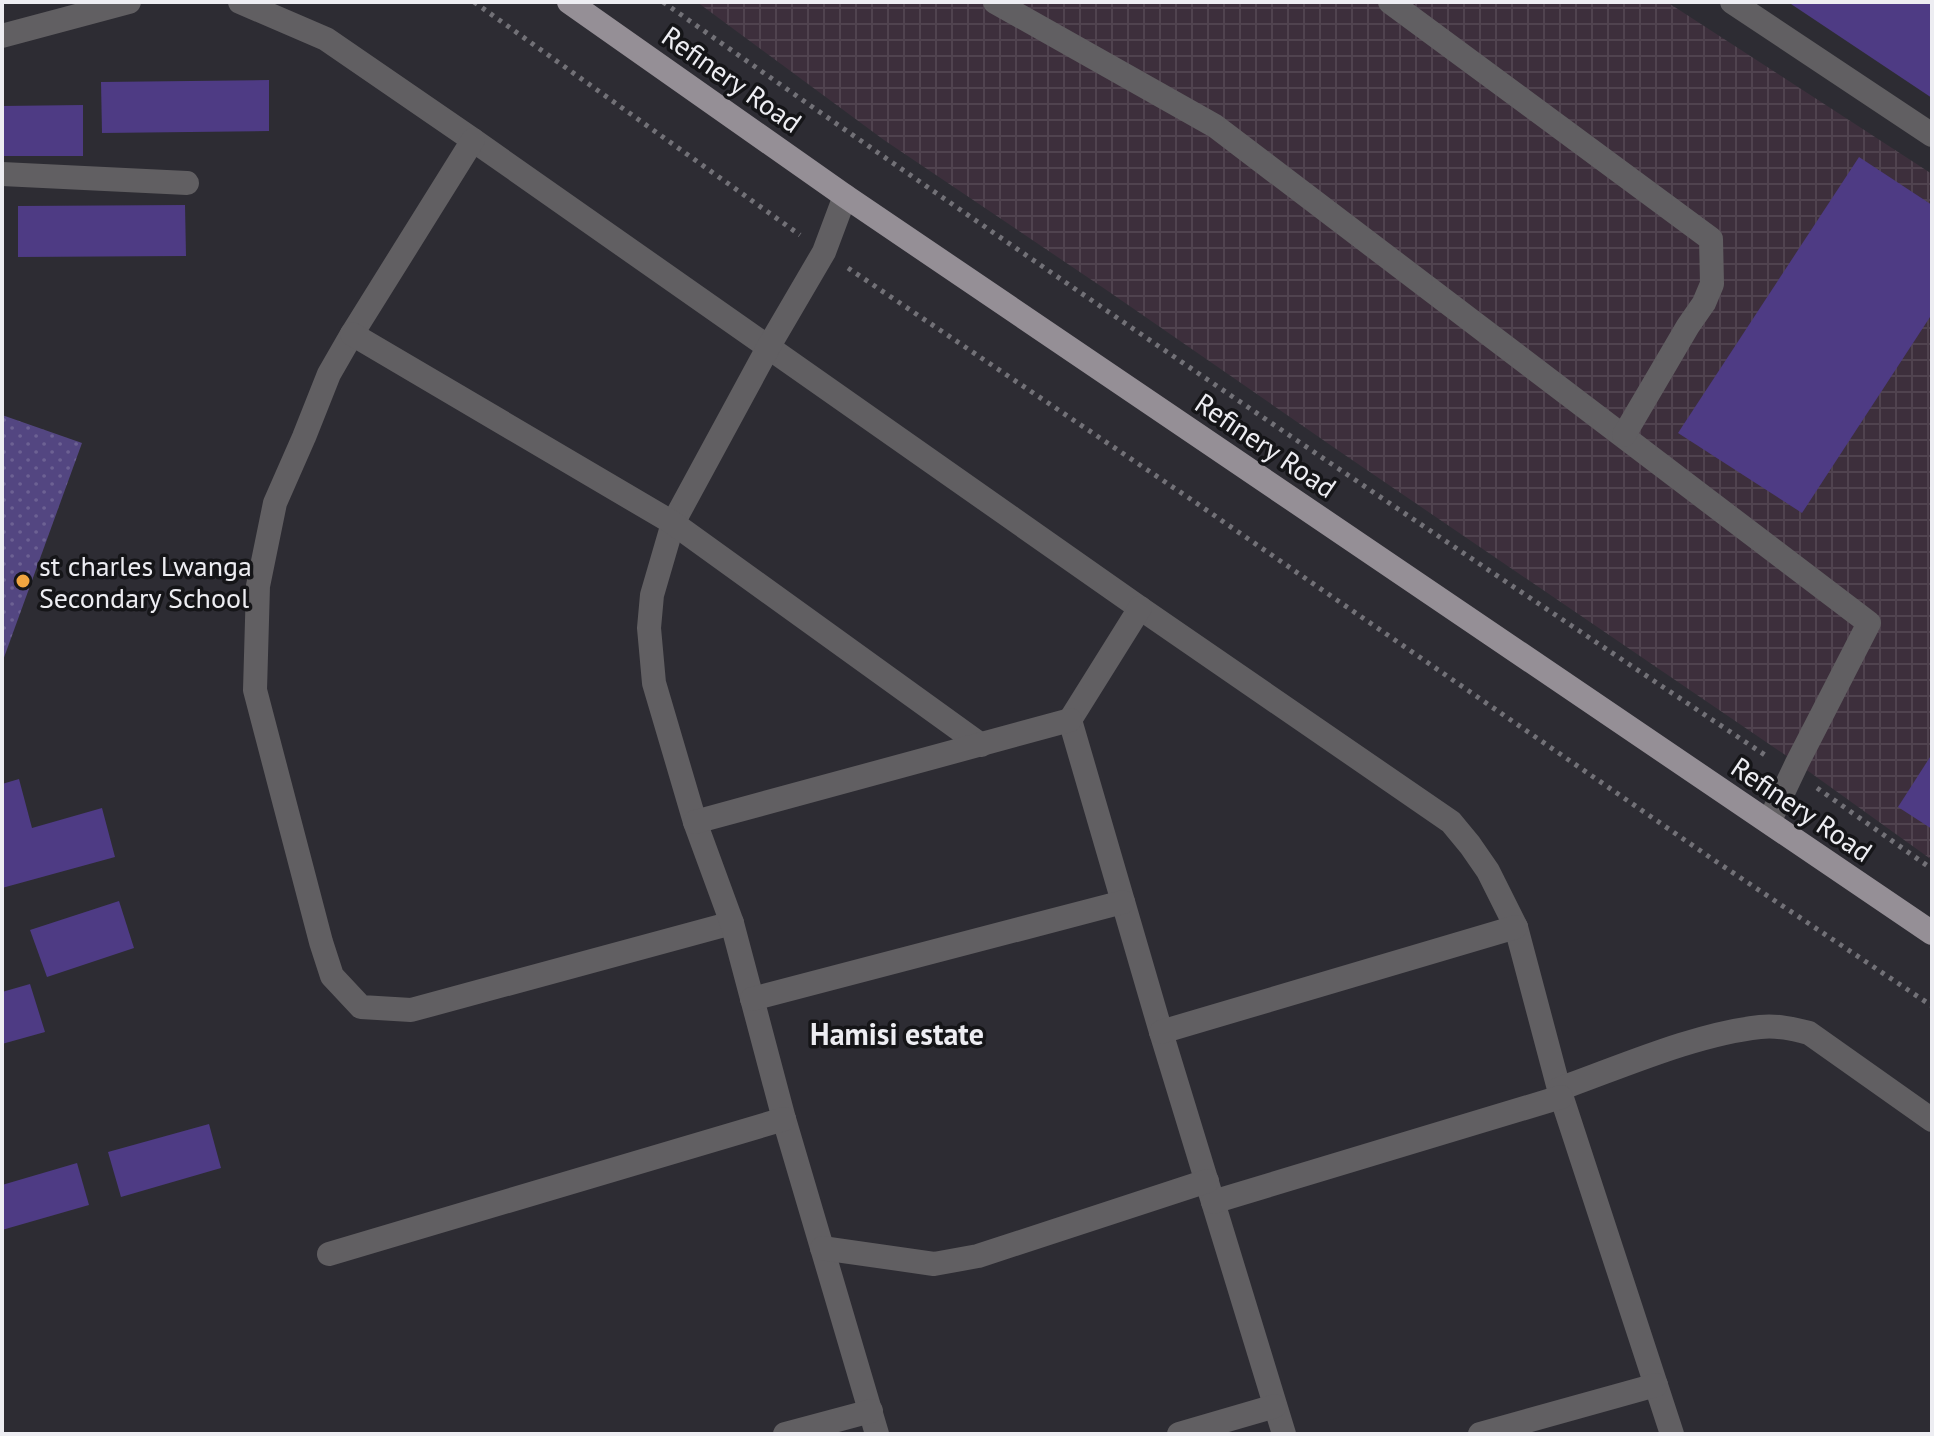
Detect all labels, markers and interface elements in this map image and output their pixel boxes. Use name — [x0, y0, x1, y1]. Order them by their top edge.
street label: Refinery Road — [655, 17, 809, 141]
street label: Refinery Road — [1188, 384, 1344, 506]
place label: st charles Lwanga Secondary School — [39, 547, 252, 616]
marker: st charles Lwanga Secondary School — [14, 572, 32, 590]
street label: Refinery Road — [1724, 748, 1880, 870]
district label: Hamisi estate — [810, 1014, 984, 1053]

